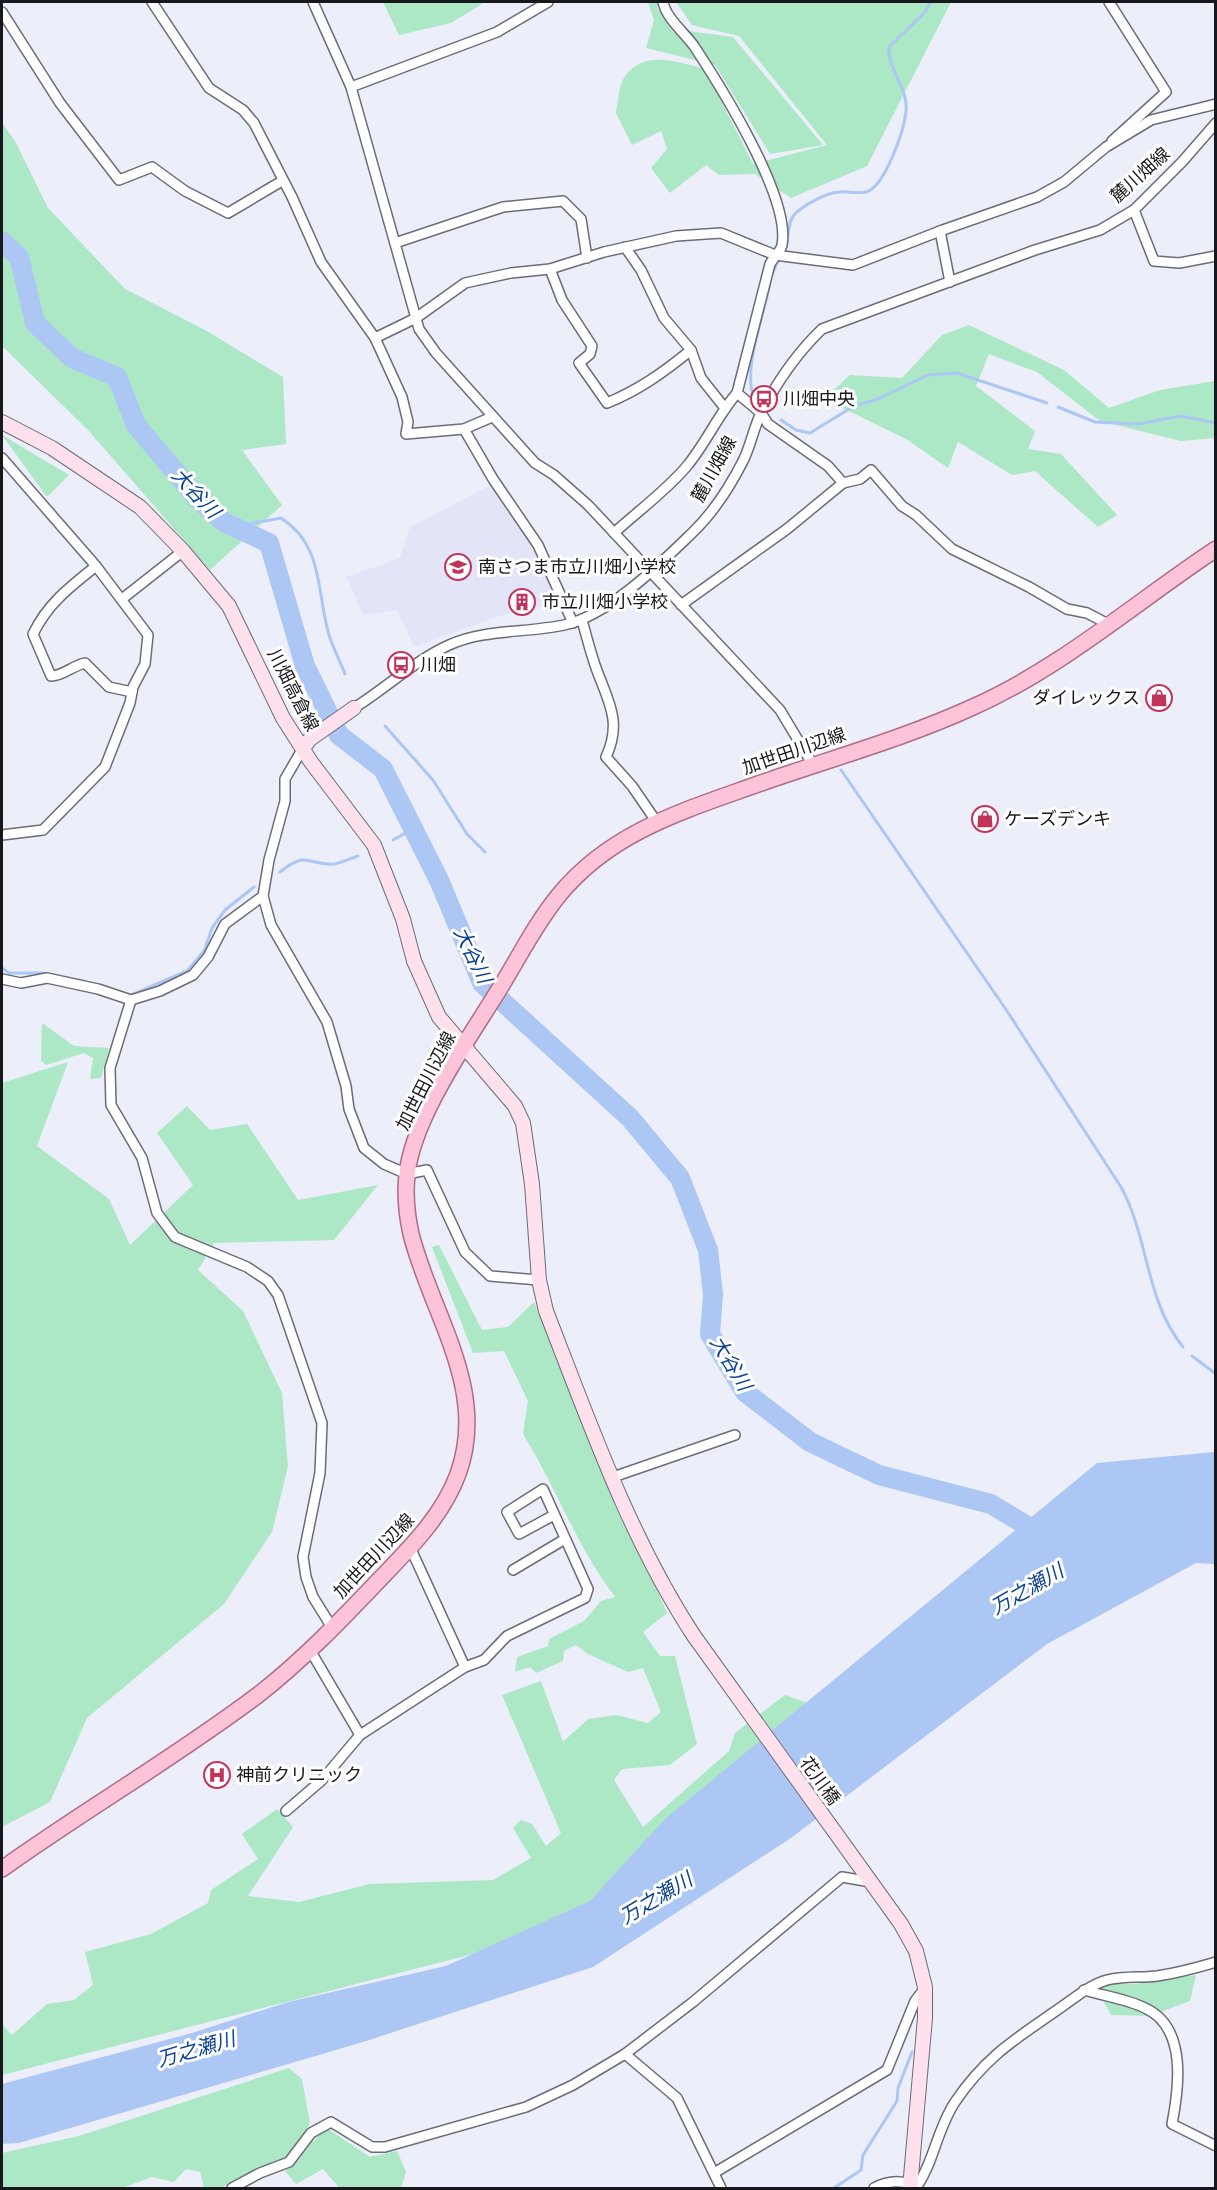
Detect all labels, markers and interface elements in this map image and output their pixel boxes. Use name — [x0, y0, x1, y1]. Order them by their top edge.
street label: 麓川畑線 — [1106, 143, 1174, 207]
bus stop icon: 川畑中央 — [749, 384, 779, 414]
place label: 川畑中央 — [783, 388, 855, 410]
street label: 麓川畑線 — [687, 432, 741, 506]
water label: 大谷川 — [167, 463, 227, 525]
school or university icon: 南さつま市立川畑小学校 — [443, 552, 473, 582]
place label: 南さつま市立川畑小学校 — [478, 556, 676, 578]
building icon: 市立川畑小学校 — [507, 587, 537, 617]
place label: 市立川畑小学校 — [542, 591, 668, 613]
street label: 川畑高倉線 — [263, 645, 323, 735]
bus stop icon: 川畑 — [386, 650, 416, 680]
place label: 川畑 — [420, 654, 456, 676]
shop icon: ダイレックス — [1144, 683, 1174, 713]
place label: ダイレックス — [1033, 687, 1140, 709]
street label: 加世田川辺線 — [739, 723, 849, 779]
shop icon: ケーズデンキ — [970, 804, 1000, 834]
place label: ケーズデンキ — [1004, 808, 1111, 830]
water label: 大谷川 — [449, 923, 498, 989]
street label: 加世田川辺線 — [392, 1028, 460, 1134]
water label: 大谷川 — [705, 1331, 758, 1397]
street label: 加世田川辺線 — [329, 1509, 419, 1603]
water label: 万之瀬川 — [986, 1558, 1069, 1619]
street label: 花川橋 — [795, 1753, 845, 1809]
hospital icon: 神前クリニック — [202, 1760, 232, 1790]
place label: 神前クリニック — [236, 1764, 362, 1786]
water label: 万之瀬川 — [616, 1866, 698, 1929]
water label: 万之瀬川 — [154, 2026, 240, 2072]

